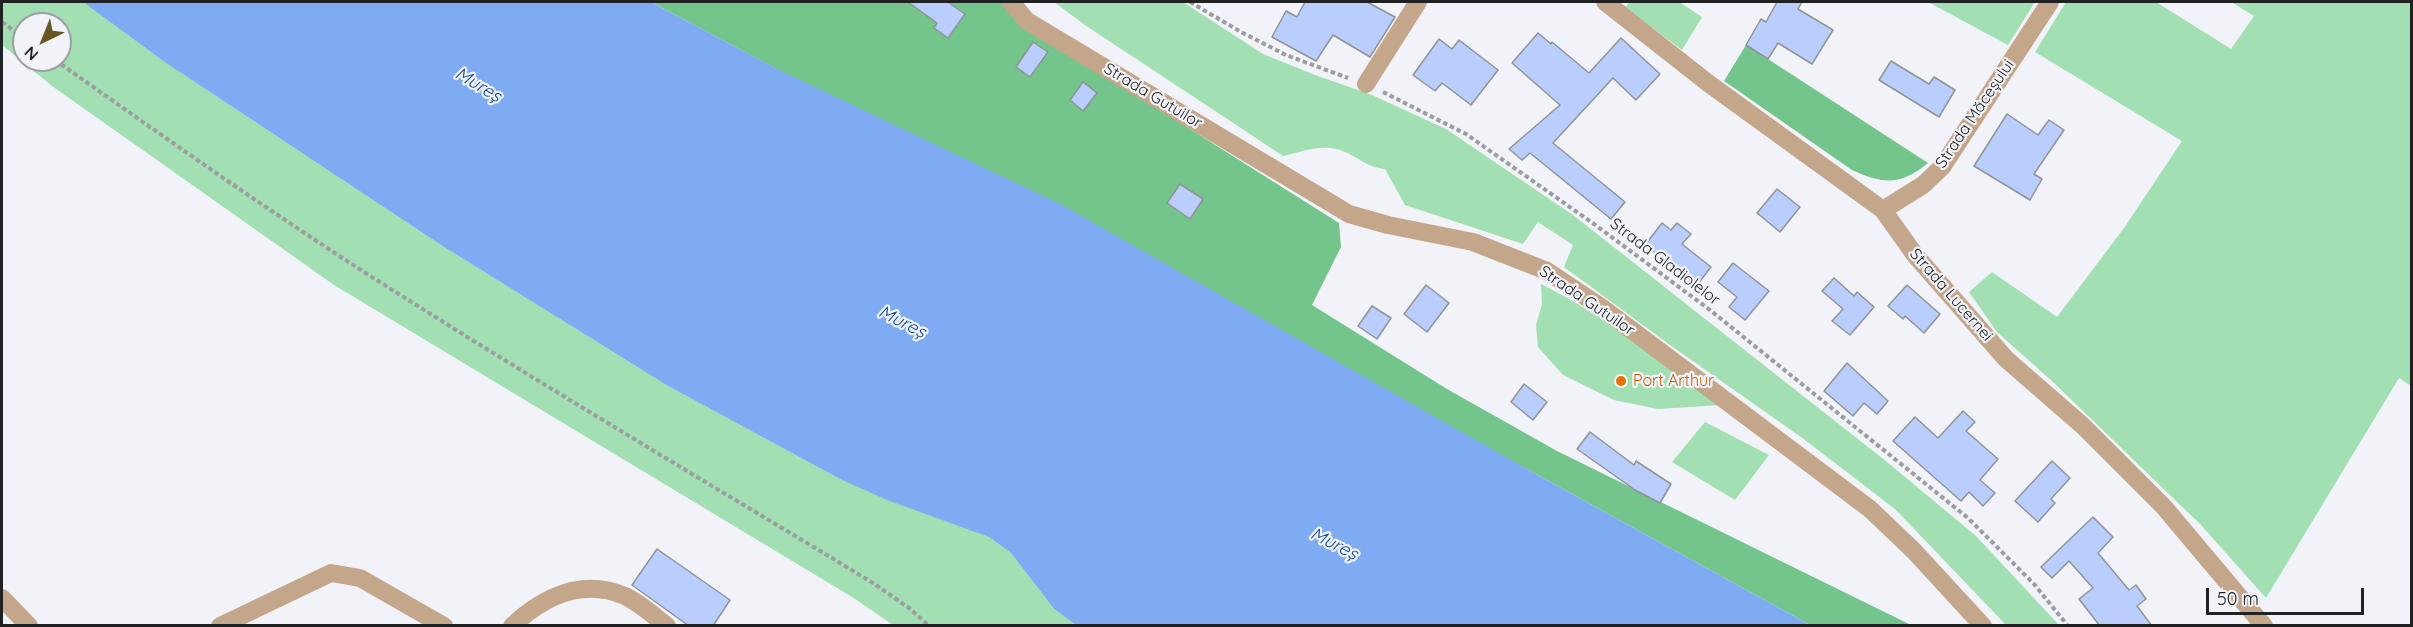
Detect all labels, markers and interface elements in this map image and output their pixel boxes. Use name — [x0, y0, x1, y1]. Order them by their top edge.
north arrow — [12, 12, 72, 72]
text: N — [20, 42, 42, 65]
street label: Strada Măceșului — [1932, 56, 2018, 172]
street label: Strada Gutuilor — [1100, 59, 1206, 133]
water label: Mureș — [451, 63, 505, 107]
street label: Strada Gladiolelor — [1606, 214, 1724, 310]
street label: Strada Lucernei — [1905, 245, 1997, 345]
street label: Strada Gutuilor — [1535, 262, 1639, 340]
water label: Mureș — [875, 301, 929, 343]
place label: Port Arthur — [1633, 371, 1714, 391]
marker: Port Arthur — [1614, 374, 1628, 388]
water label: Mureș — [1307, 523, 1361, 565]
scale bar — [2209, 576, 2366, 614]
text: 50 m — [2217, 587, 2259, 610]

